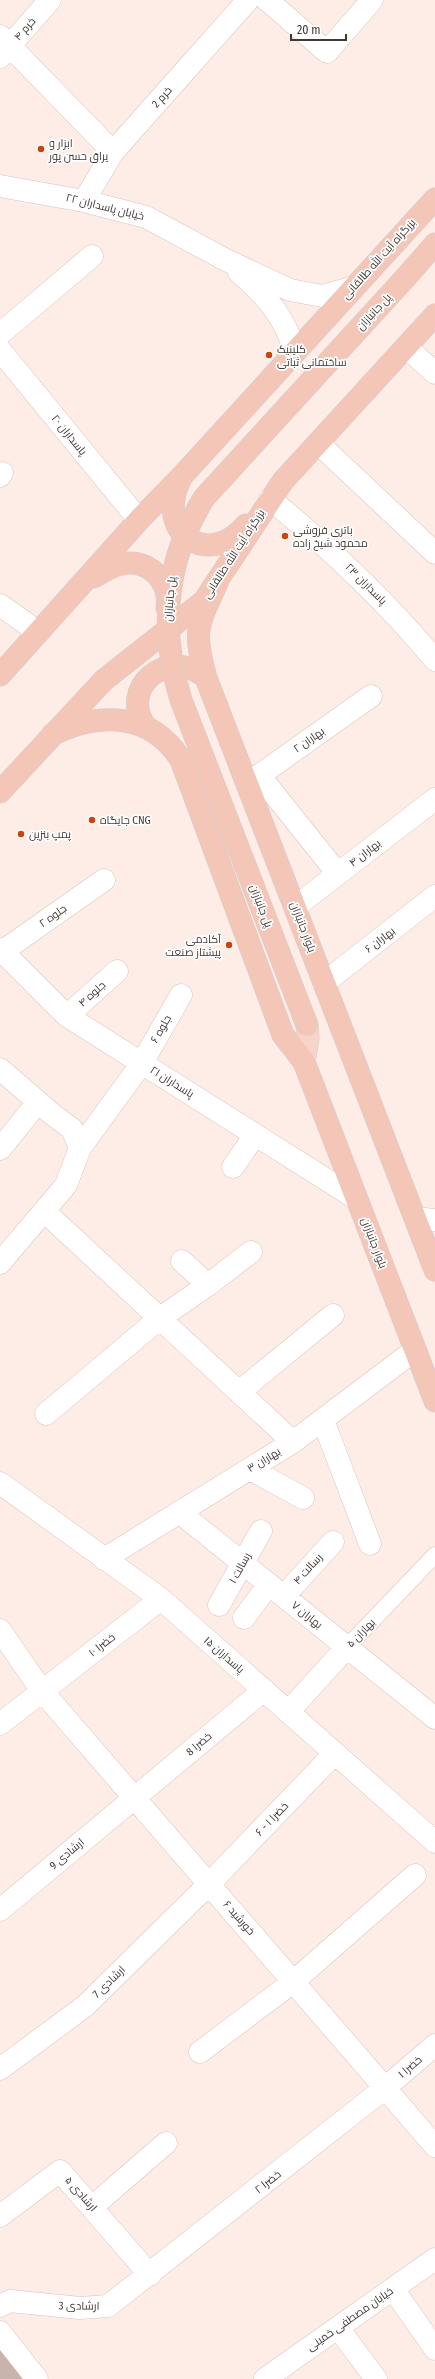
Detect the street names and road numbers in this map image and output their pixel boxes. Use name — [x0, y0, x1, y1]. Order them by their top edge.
street label: خرم ۴ — [11, 15, 39, 44]
street label: خرم 2 — [149, 84, 175, 111]
street label: خیابان پاسداران ۲۲ — [65, 191, 145, 223]
street label: بزرگراه آیت الله طالقانی — [338, 215, 419, 302]
street label: پل جانبازان — [354, 291, 394, 333]
street label: پاسداران ۲۰ — [49, 412, 89, 458]
street label: بزرگراه آیت الله طالقانی — [199, 506, 268, 601]
street label: پاسداران ۲۳ — [343, 561, 389, 607]
street label: پل جانبازان — [162, 576, 178, 622]
street label: بهاران ۲ — [291, 725, 327, 755]
street label: بهاران ۴ — [347, 837, 383, 869]
street label: پل جانبازان — [247, 883, 275, 929]
street label: بلوار جانبازان — [287, 900, 319, 954]
street label: جلوه ۲ — [37, 902, 69, 930]
street label: بهاران ۶ — [362, 924, 398, 956]
street label: جلوه ۴ — [76, 978, 108, 1010]
street label: جلوه ۶ — [148, 1013, 174, 1045]
street label: پاسداران ۲۱ — [148, 1063, 196, 1101]
street label: بلوار جانبازان — [358, 1216, 390, 1270]
street label: بهاران ۳ — [245, 1445, 283, 1475]
street label: رسالت ۱ — [226, 1550, 254, 1586]
street label: رسالت ۴ — [291, 1551, 325, 1587]
street label: بهاران ۷ — [289, 1599, 325, 1631]
street label: بهاران ۵ — [344, 1616, 378, 1650]
street label: خضرا ۱۰ — [86, 1631, 118, 1659]
street label: پاسداران ۱۵ — [201, 1634, 247, 1676]
street label: خضرا 8 — [184, 1730, 214, 1758]
street label: خضرا ۱ - ۶ — [253, 1799, 291, 1839]
street label: ارشادی 9 — [47, 1836, 87, 1872]
street label: خورشید ۶ — [221, 1898, 257, 1938]
street label: ارشادی 7 — [90, 1963, 128, 2001]
street label: خضرا ۱ — [395, 2053, 425, 2081]
street label: خضرا ۲ — [252, 2168, 284, 2196]
street label: ارشادی ۵ — [62, 2174, 100, 2214]
street label: خیابان مصطفی خمینی — [304, 2284, 396, 2354]
street label: ارشادی 3 — [58, 2299, 100, 2313]

